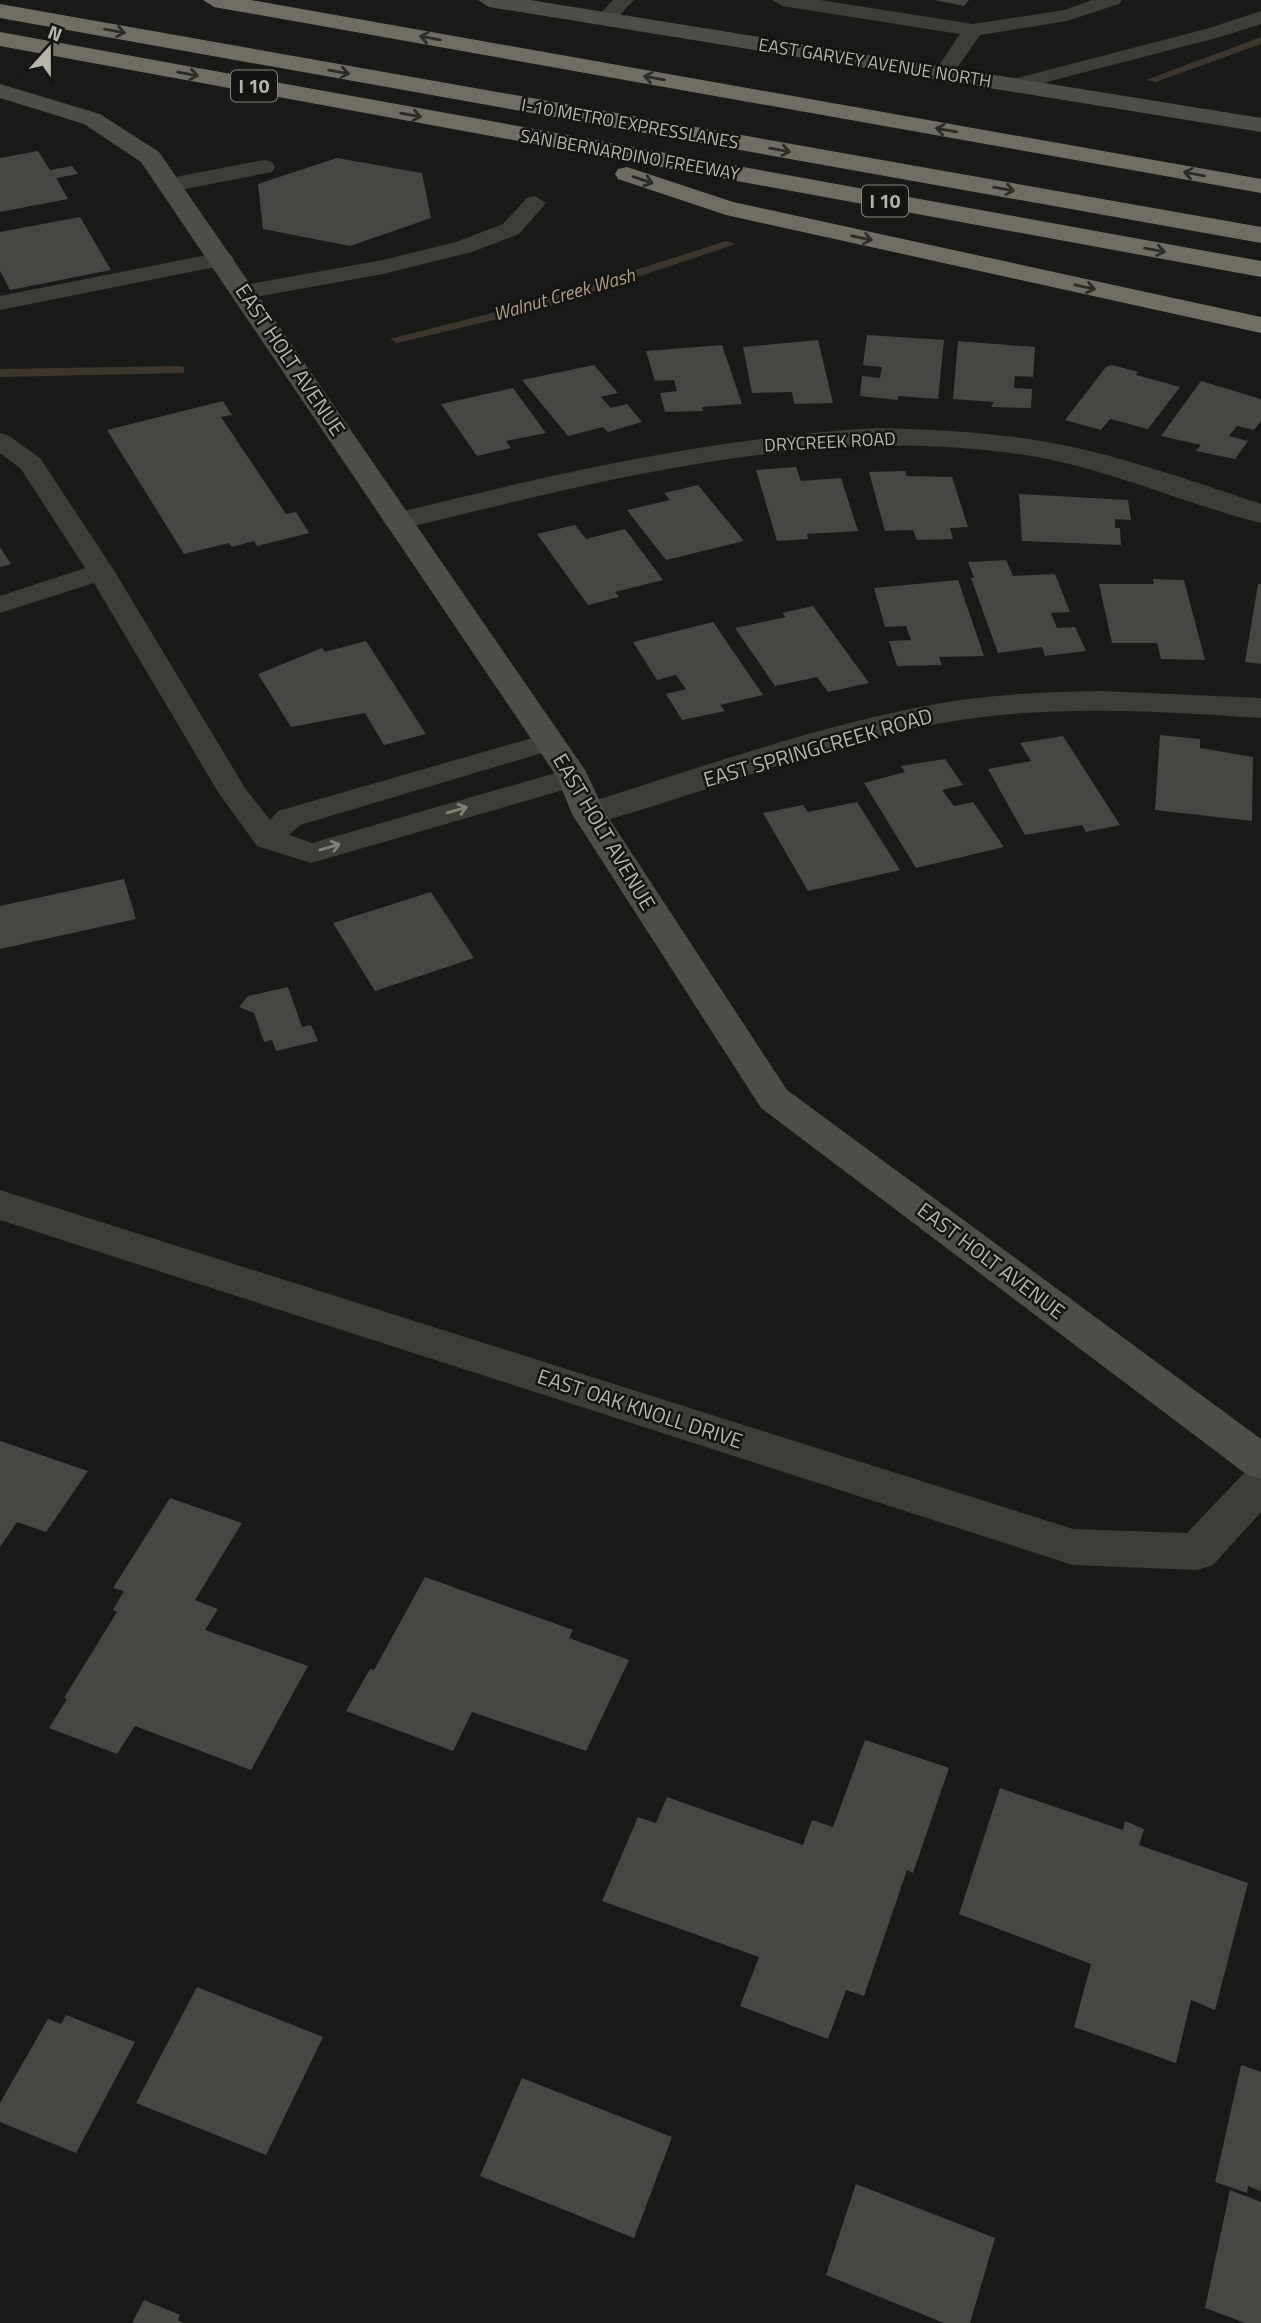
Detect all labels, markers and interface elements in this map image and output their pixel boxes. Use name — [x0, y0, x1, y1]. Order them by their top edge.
north arrow — [14, 14, 84, 84]
text: N — [44, 17, 67, 49]
one-way arrow — [103, 25, 126, 39]
one-way arrow — [419, 31, 442, 45]
street label: EAST GARVEY AVENUE NORTH — [757, 31, 993, 94]
one-way arrow — [327, 66, 350, 79]
one-way arrow — [176, 68, 199, 81]
road number: I 10 — [231, 71, 277, 102]
one-way arrow — [643, 71, 666, 85]
street label: I-10 METRO EXPRESSLANES — [519, 91, 741, 156]
one-way arrow — [399, 109, 422, 122]
street label: SAN BERNARDINO FREEWAY — [518, 122, 742, 187]
one-way arrow — [935, 123, 958, 136]
one-way arrow — [768, 144, 791, 157]
one-way arrow — [1183, 167, 1206, 180]
one-way arrow — [631, 175, 653, 187]
one-way arrow — [993, 183, 1015, 197]
road number: I 10 — [862, 186, 908, 216]
one-way arrow — [850, 232, 873, 245]
one-way arrow — [1143, 243, 1166, 257]
water label: Walnut Creek Wash — [490, 259, 639, 328]
street label: EAST HOLT AVENUE — [228, 277, 354, 442]
one-way arrow — [1073, 281, 1095, 294]
street label: DRYCREEK ROAD — [764, 425, 896, 458]
street label: EAST SPRINGCREEK ROAD — [699, 699, 936, 795]
street label: EAST HOLT AVENUE — [545, 747, 664, 916]
one-way arrow — [446, 803, 468, 816]
one-way arrow — [319, 840, 341, 853]
street label: EAST HOLT AVENUE — [911, 1194, 1072, 1327]
street label: EAST OAK KNOLL DRIVE — [534, 1360, 747, 1456]

